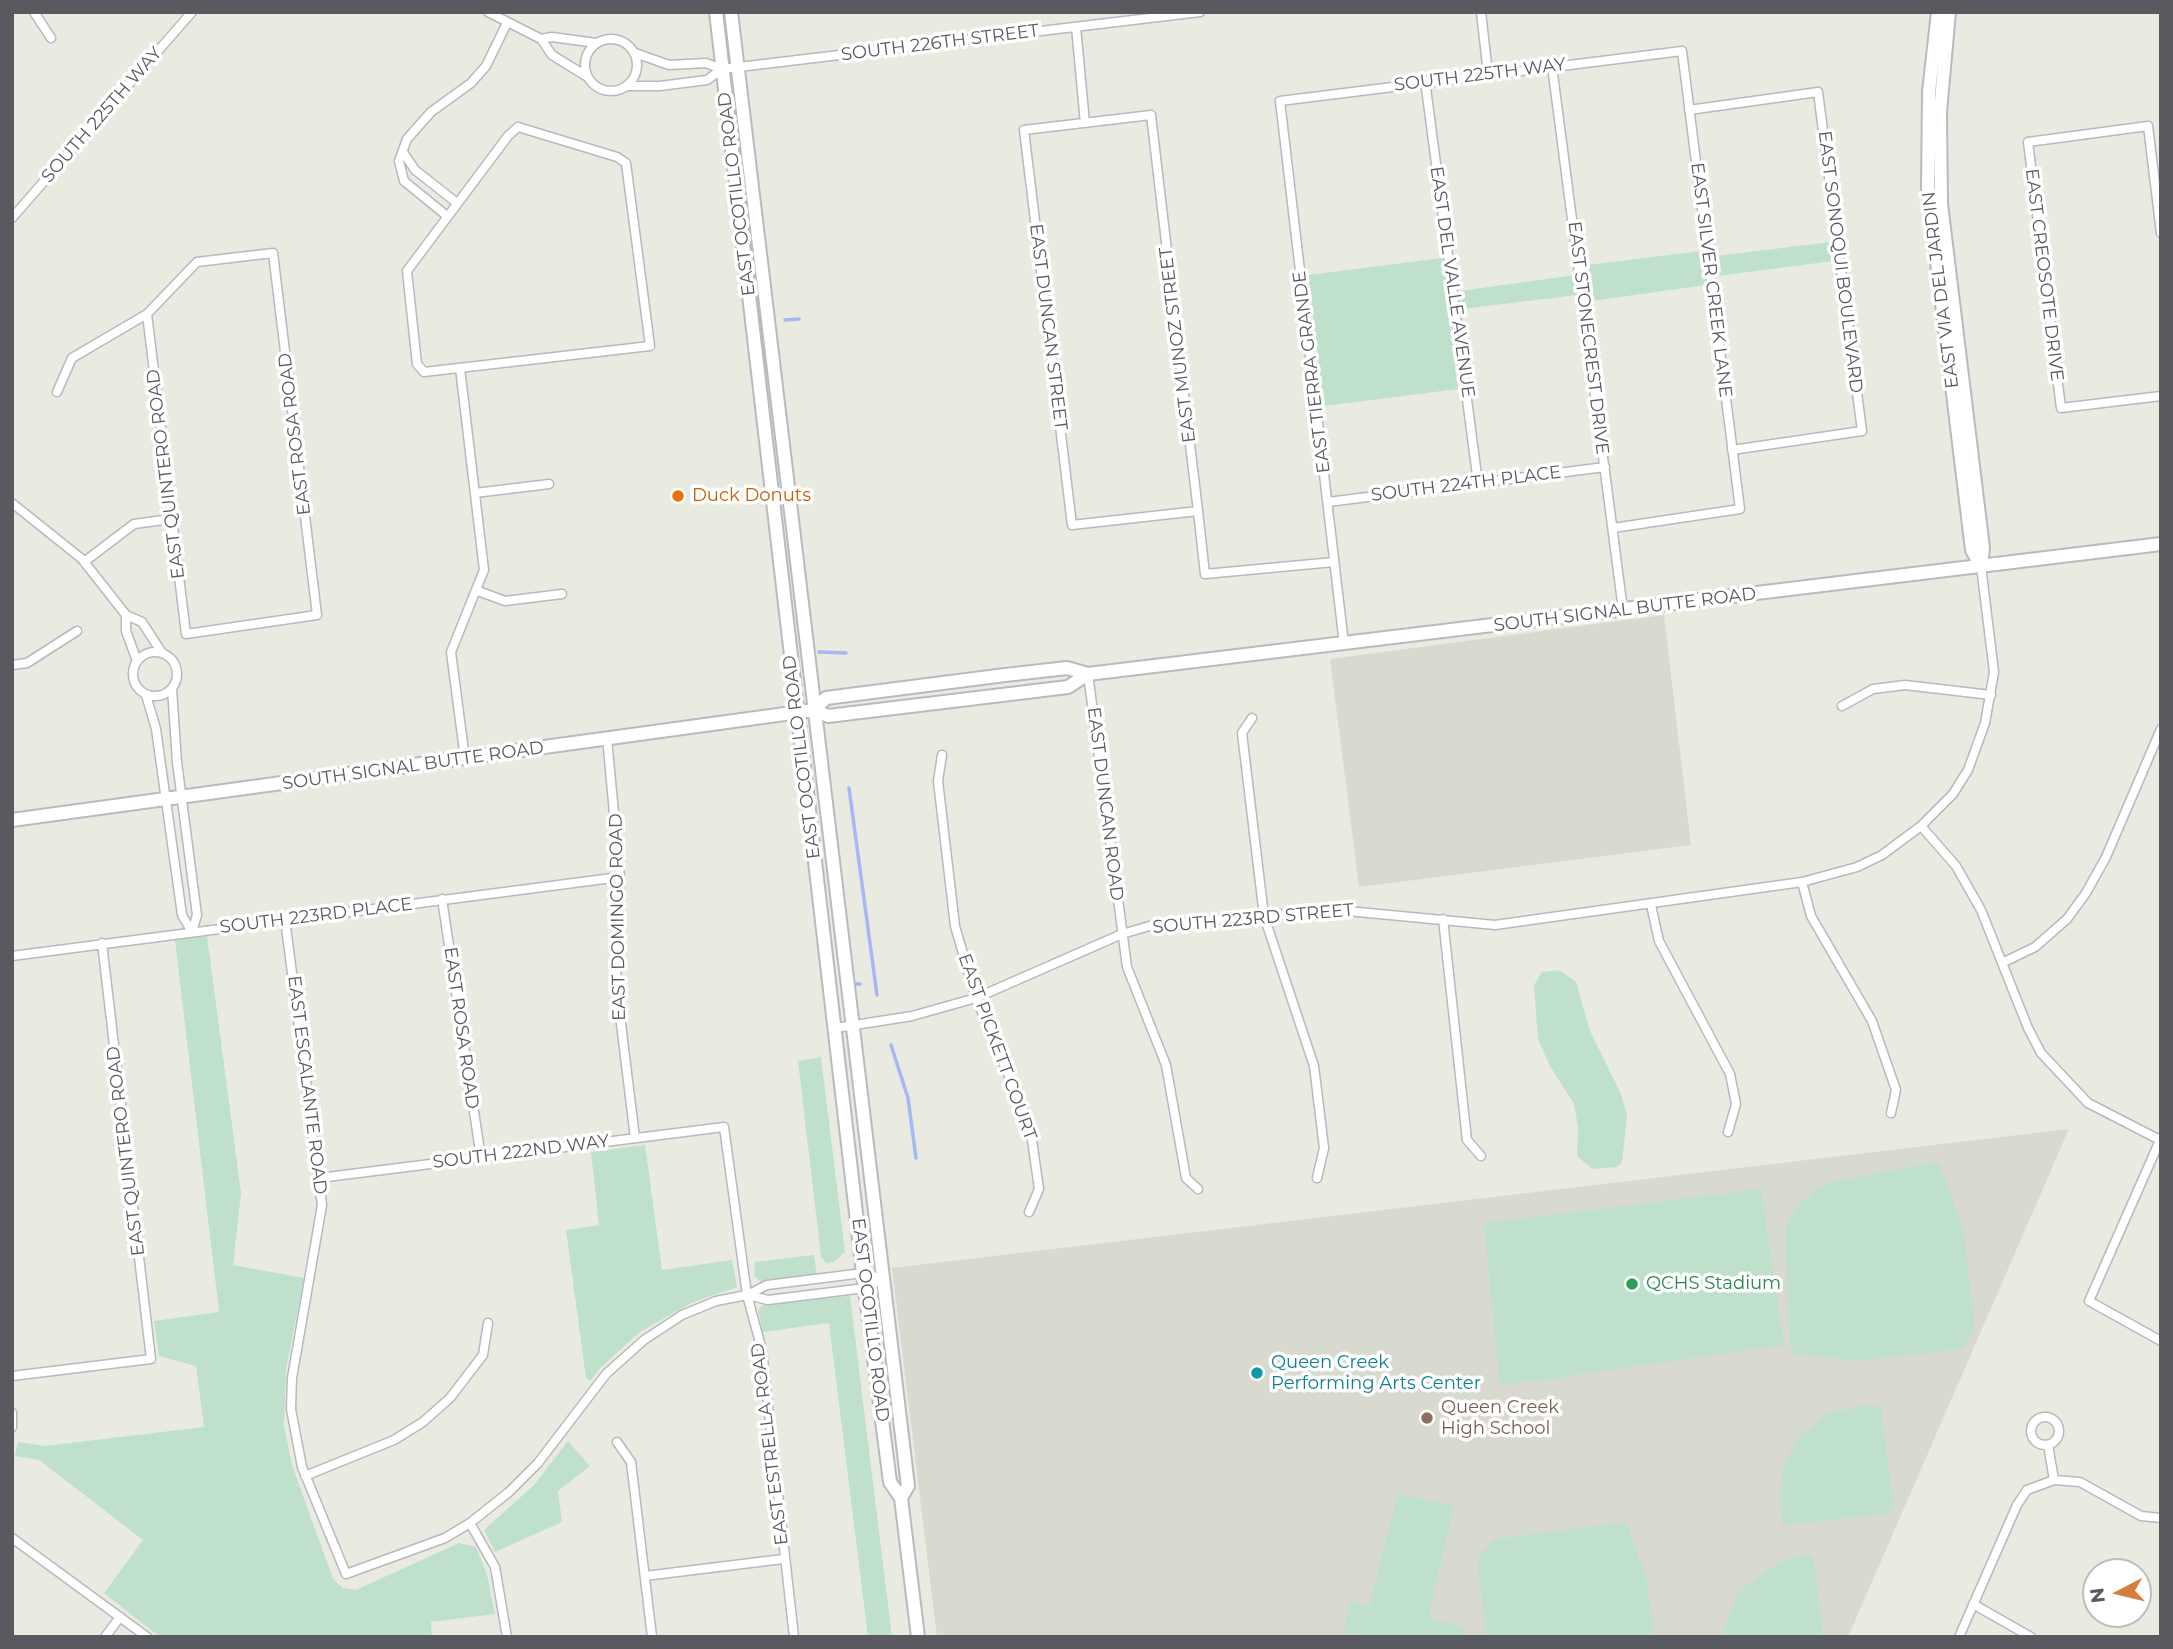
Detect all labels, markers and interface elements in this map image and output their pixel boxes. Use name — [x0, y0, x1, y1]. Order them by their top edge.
street label: SOUTH 226TH STREET — [840, 20, 1040, 66]
street label: SOUTH 225TH WAY — [37, 43, 167, 187]
street label: SOUTH 225TH WAY — [1393, 54, 1567, 96]
street label: EAST OCOTILLO ROAD — [714, 91, 760, 297]
street label: EAST SONOQUI BOULEVARD — [1813, 129, 1867, 395]
street label: EAST SILVER CREEK LANE — [1686, 161, 1736, 399]
street label: EAST DEL VALLE AVENUE — [1425, 165, 1479, 399]
street label: EAST CREOSOTE DRIVE — [2020, 167, 2068, 383]
street label: EAST VIA DEL JARDIN — [1918, 190, 1964, 390]
street label: EAST STONECREST DRIVE — [1563, 220, 1613, 456]
street label: EAST DUNCAN STREET — [1025, 222, 1071, 432]
street label: EAST MUNOZ STREET — [1155, 246, 1201, 444]
street label: EAST TIERRA GRANDE — [1289, 270, 1335, 474]
street label: EAST ROSA ROAD — [274, 352, 316, 516]
street label: EAST QUINTERO ROAD — [142, 368, 190, 580]
street label: SOUTH 224TH PLACE — [1370, 462, 1562, 506]
place label: Duck Donuts — [692, 485, 811, 507]
marker: Duck Donuts — [670, 488, 686, 504]
street label: SOUTH SIGNAL BUTTE ROAD — [1493, 583, 1757, 637]
street label: EAST OCOTILLO ROAD — [779, 654, 825, 860]
street label: EAST DUNCAN ROAD — [1082, 706, 1128, 902]
street label: SOUTH SIGNAL BUTTE ROAD — [281, 737, 545, 795]
street label: EAST DOMINGO ROAD — [605, 813, 631, 1021]
street label: SOUTH 223RD PLACE — [218, 893, 414, 939]
street label: SOUTH 223RD STREET — [1152, 899, 1354, 939]
street label: EAST ROSA ROAD — [439, 946, 483, 1110]
street label: EAST PICKETT COURT — [953, 951, 1041, 1143]
street label: EAST ESCALANTE ROAD — [283, 974, 331, 1196]
street label: EAST QUINTERO ROAD — [102, 1045, 150, 1257]
street label: SOUTH 222ND WAY — [432, 1130, 610, 1174]
street label: EAST OCOTILLO ROAD — [847, 1217, 893, 1423]
place label: QCHS Stadium — [1646, 1273, 1781, 1295]
marker: QCHS Stadium — [1624, 1276, 1640, 1292]
street label: EAST ESTRELLA ROAD — [747, 1342, 793, 1546]
place label: Queen Creek Performing Arts Center — [1271, 1352, 1481, 1394]
marker: Queen Creek Performing Arts Center — [1249, 1365, 1265, 1381]
place label: Queen Creek High School — [1441, 1397, 1559, 1440]
marker: Queen Creek High School — [1419, 1410, 1435, 1426]
north arrow — [2082, 1558, 2152, 1628]
text: N — [2085, 1586, 2110, 1604]

